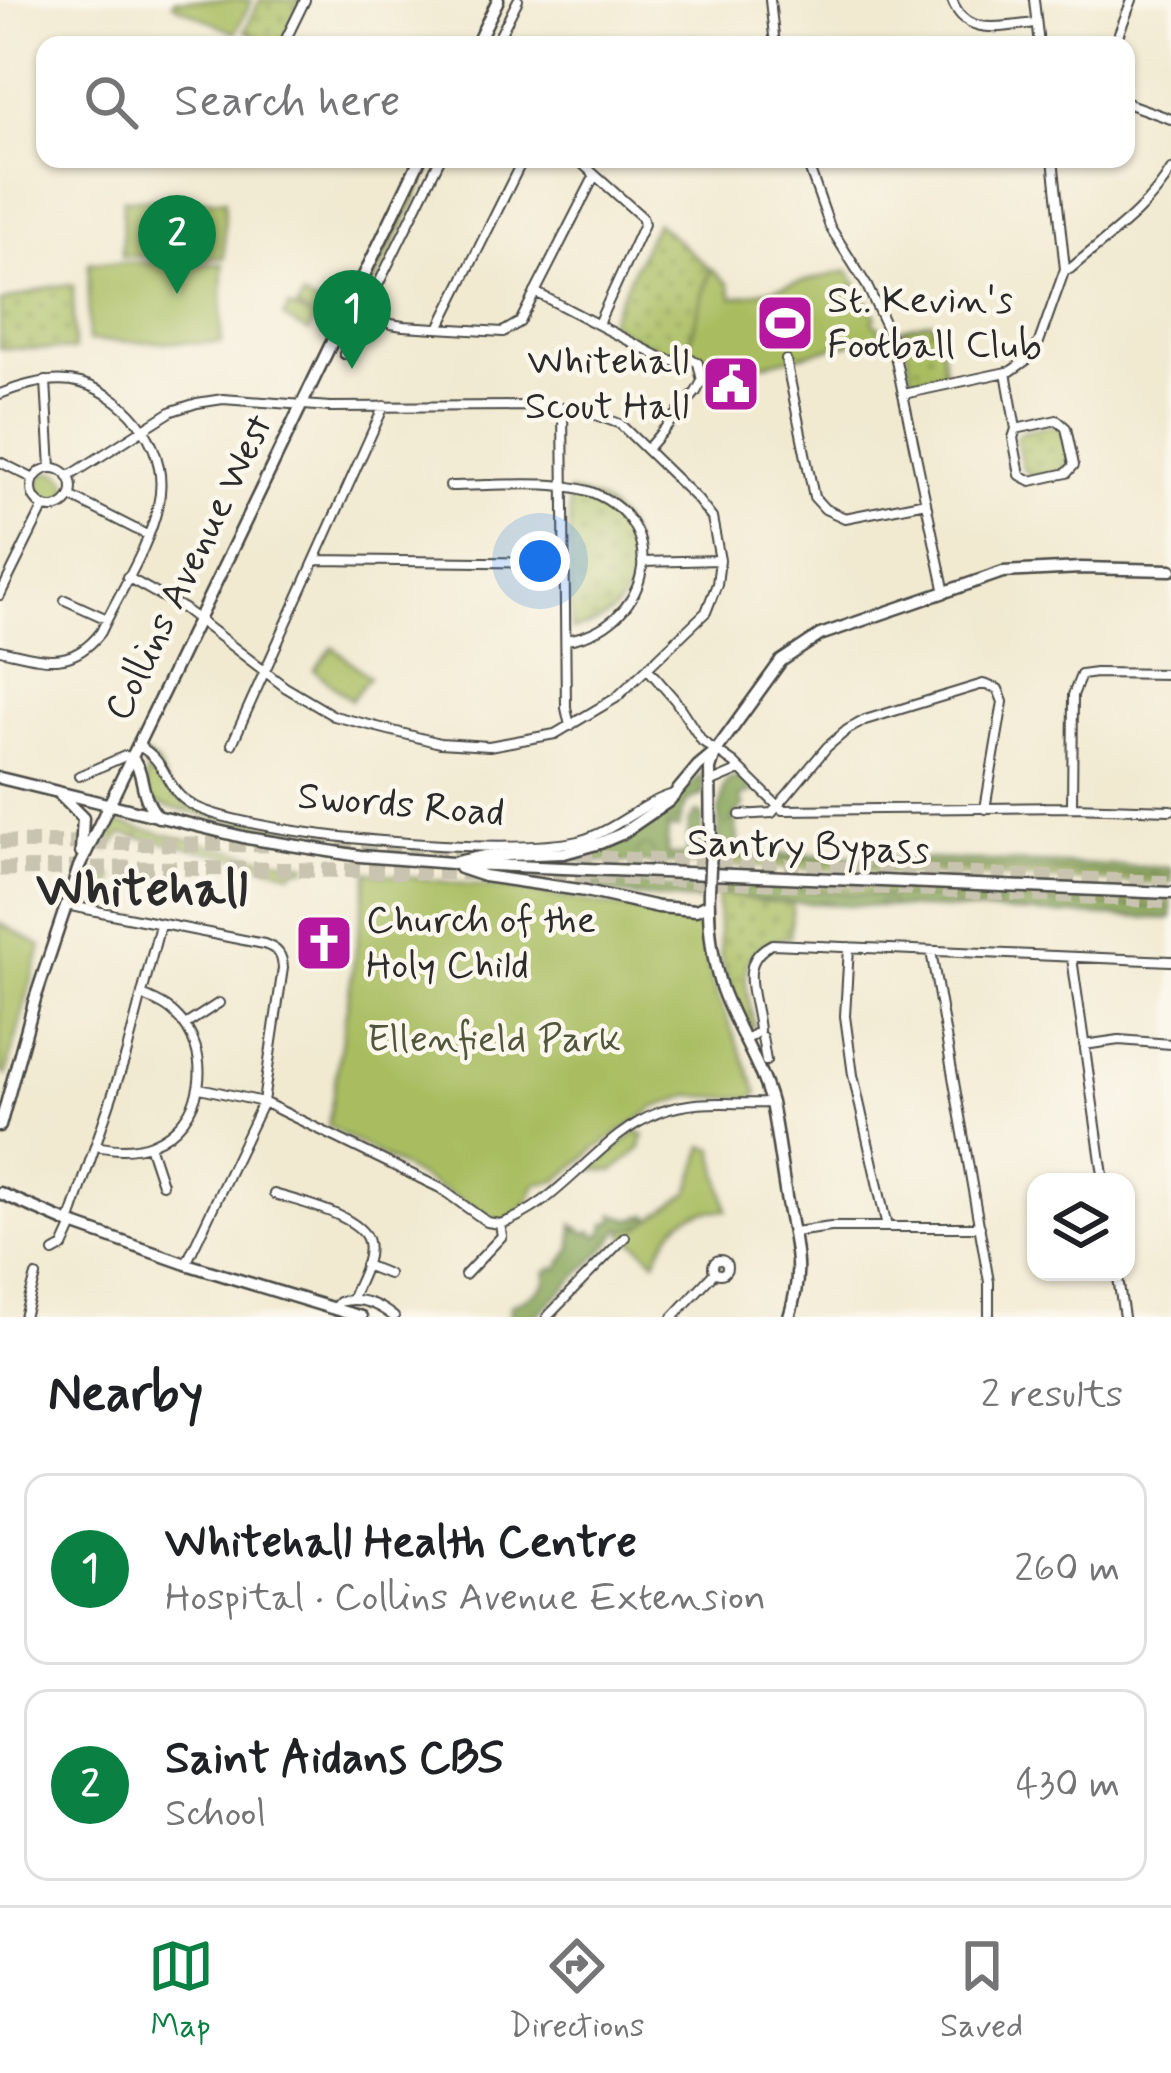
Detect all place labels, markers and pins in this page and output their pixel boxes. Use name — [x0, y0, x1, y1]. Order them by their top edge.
pin: 2 — [138, 195, 216, 294]
pin: 1 — [313, 270, 391, 369]
place label: St. Kevin's Football Club — [827, 276, 1042, 372]
sports icon: St. Kevin's Football Club — [754, 292, 816, 354]
place label: Whitehall Scout Hall — [525, 337, 689, 433]
public building icon: Whitehall Scout Hall — [700, 353, 762, 415]
place label: Church of the Holy Child — [366, 896, 596, 992]
church icon: Church of the Holy Child — [293, 912, 355, 974]

